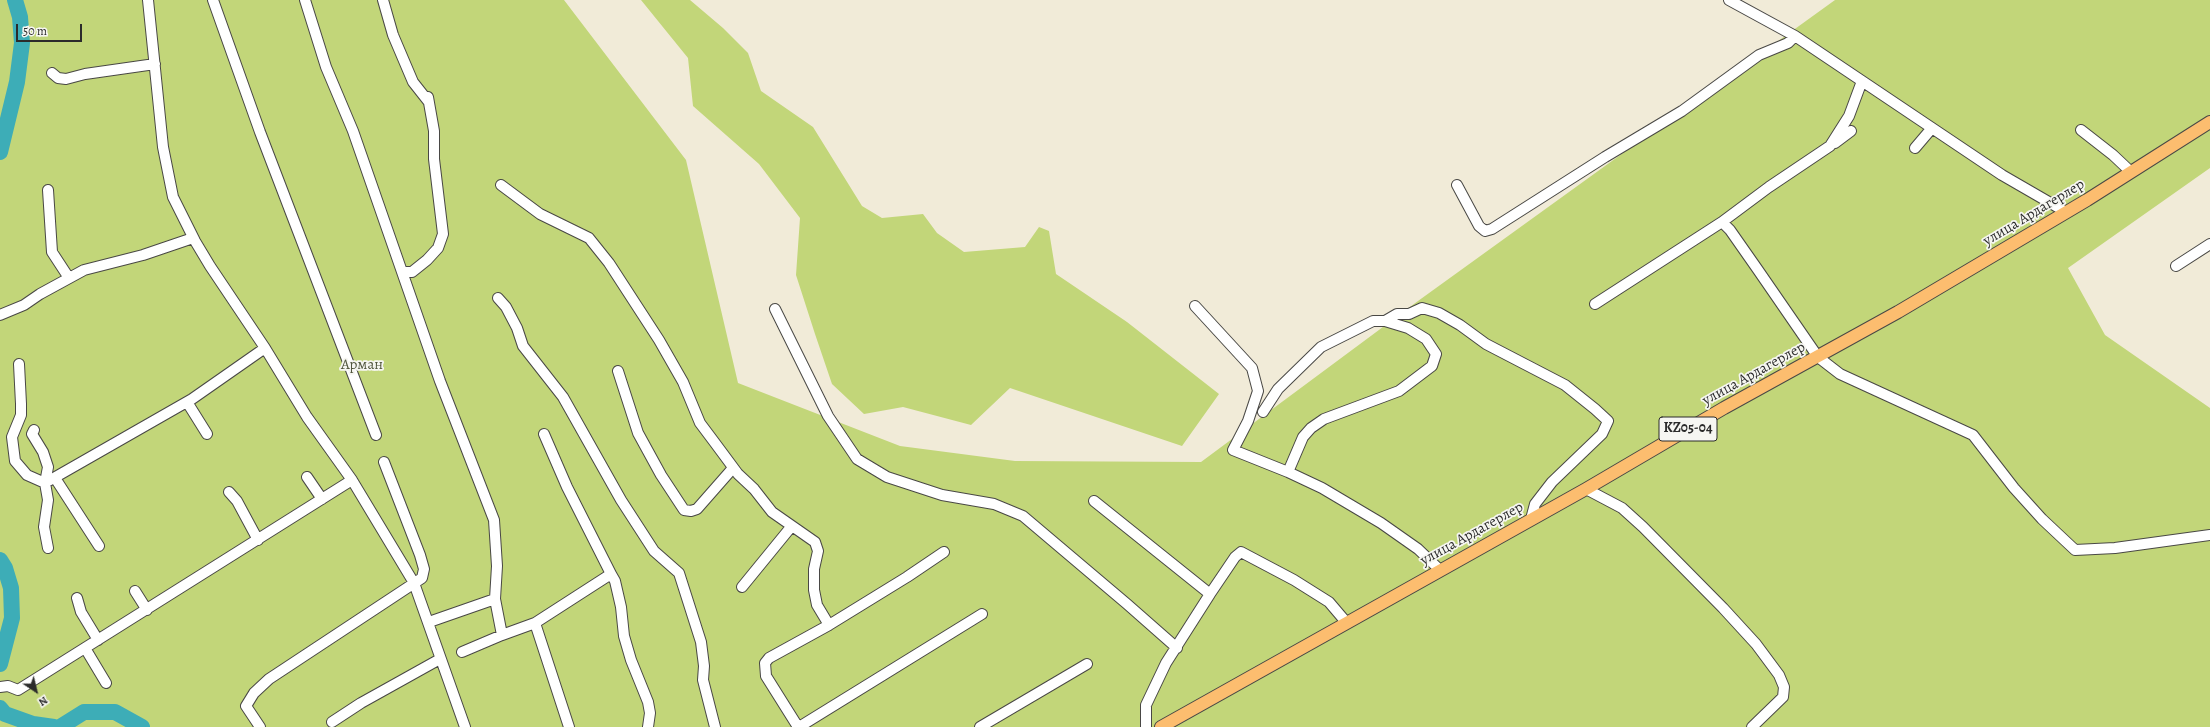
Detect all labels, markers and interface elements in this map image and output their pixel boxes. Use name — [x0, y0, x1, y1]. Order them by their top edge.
scale bar — [18, 16, 84, 42]
text: 50 m — [23, 23, 47, 39]
street label: улица Ардагерлер — [1980, 176, 2088, 250]
street label: улица Ардагерлер — [1699, 338, 1809, 410]
park label: Арман — [341, 356, 383, 374]
road number: KZ05-04 — [1659, 417, 1717, 441]
street label: улица Ардагерлер — [1417, 498, 1527, 570]
north arrow — [16, 671, 56, 711]
text: N — [36, 693, 51, 710]

